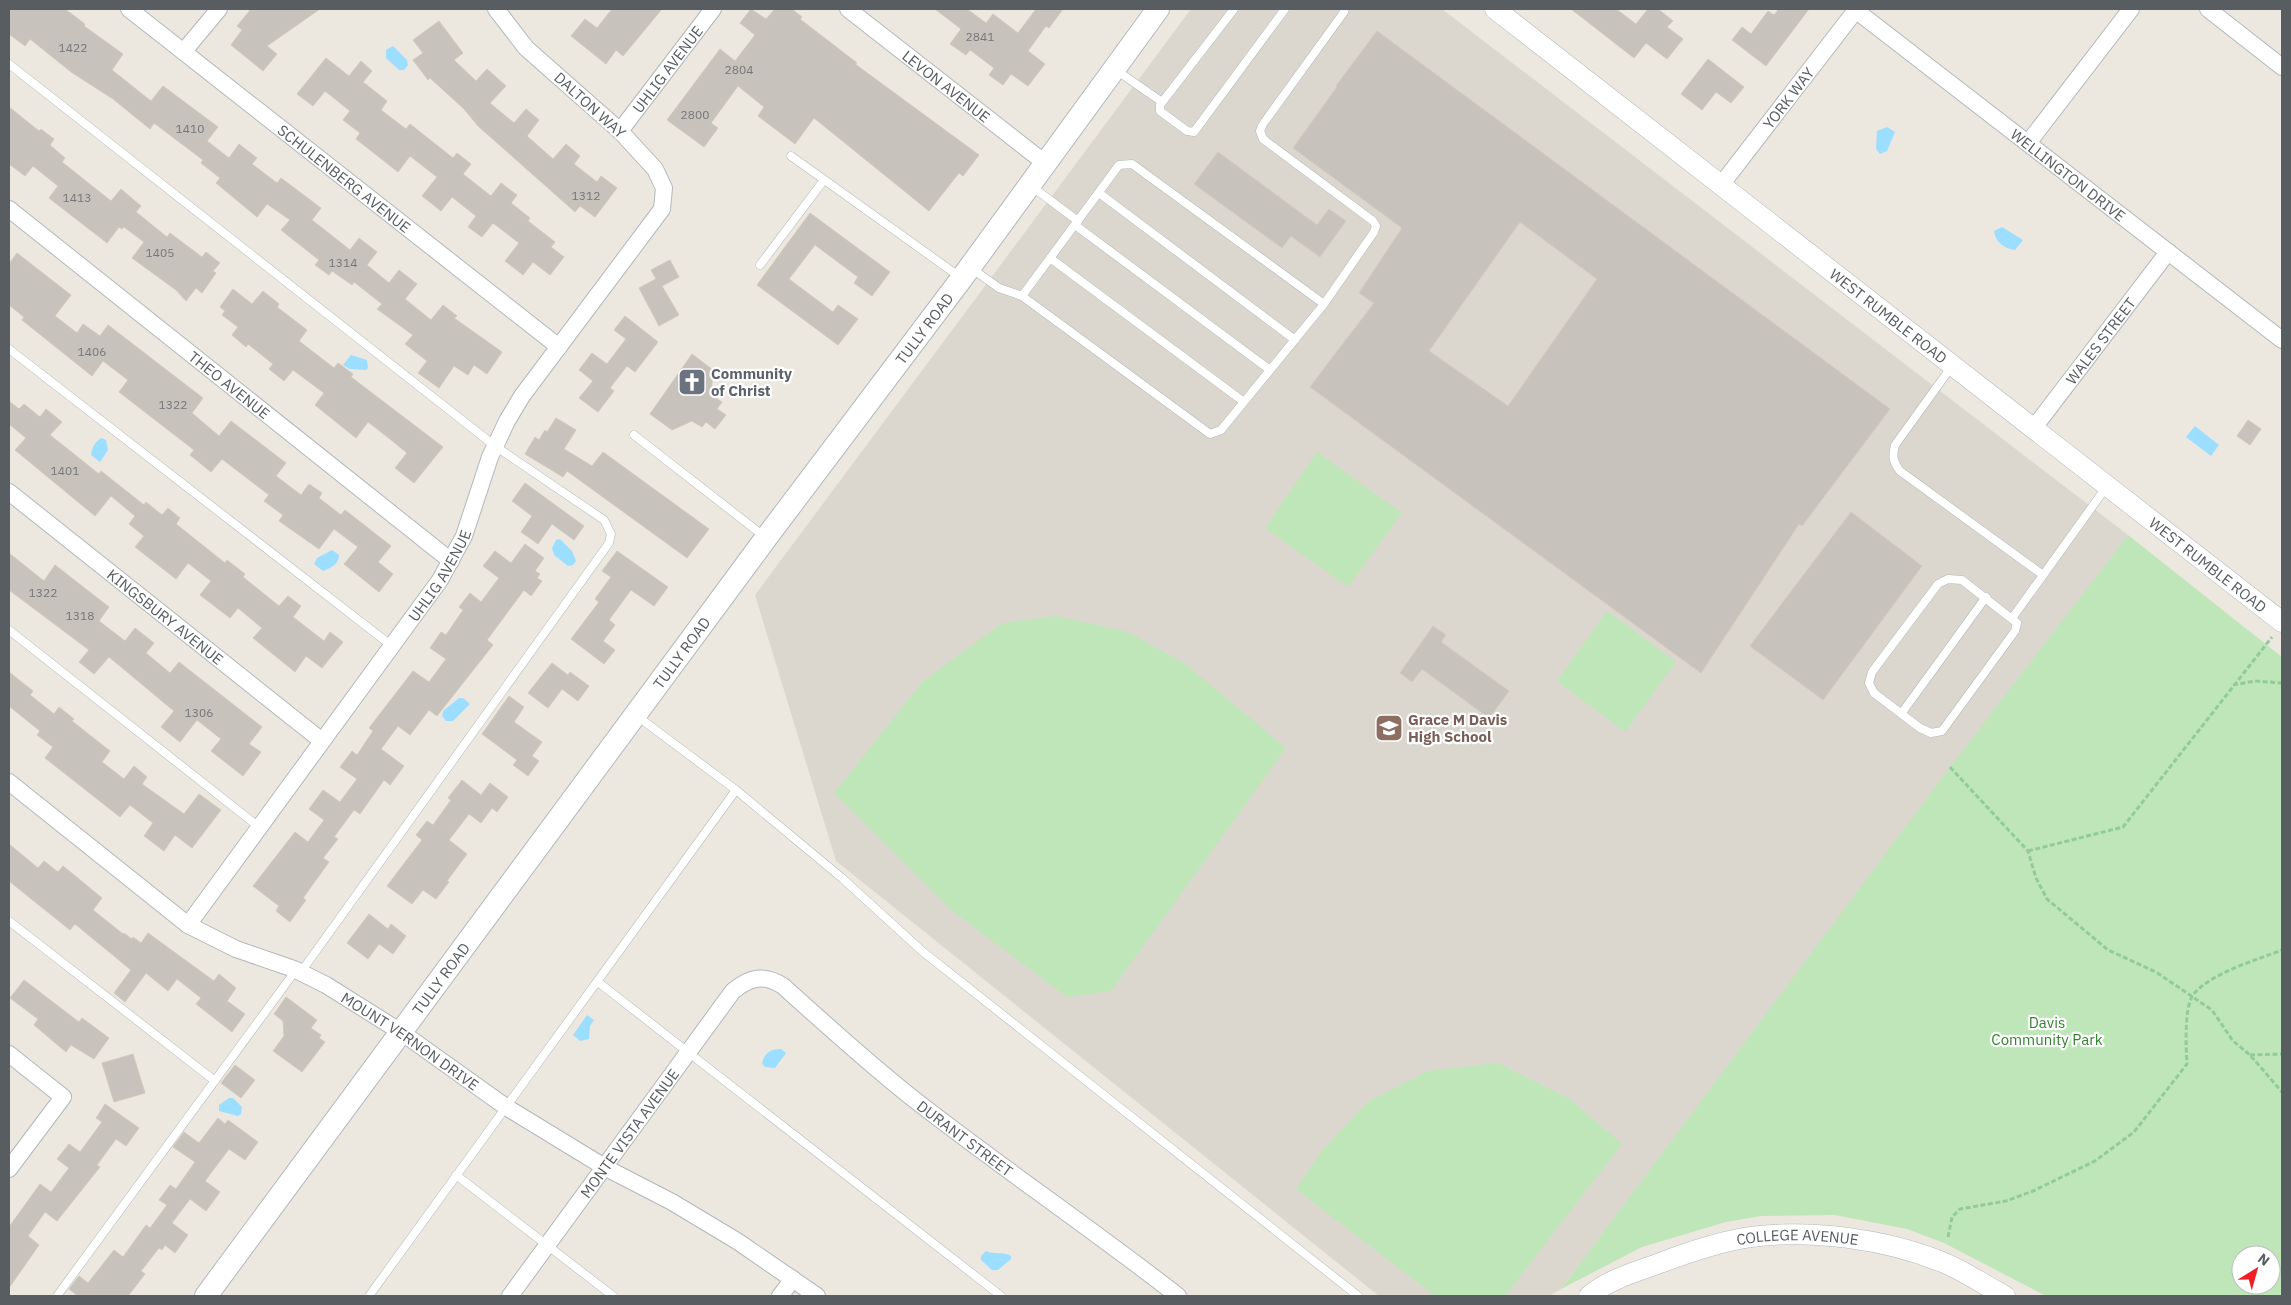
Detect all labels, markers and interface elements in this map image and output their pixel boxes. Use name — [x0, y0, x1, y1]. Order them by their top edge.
street label: UHLIG AVENUE — [628, 22, 707, 116]
house number: 2841 — [966, 29, 994, 44]
house number: 1422 — [59, 40, 87, 55]
street label: LEVON AVENUE — [899, 46, 994, 126]
house number: 2804 — [725, 62, 753, 77]
street label: YORK WAY — [1758, 63, 1818, 133]
street label: DALTON WAY — [550, 68, 630, 142]
house number: 2800 — [681, 107, 709, 122]
street label: SCHULENBERG AVENUE — [274, 120, 415, 237]
house number: 1410 — [176, 121, 204, 136]
street label: WELLINGTON DRIVE — [2007, 124, 2130, 225]
house number: 1312 — [572, 188, 600, 203]
house number: 1413 — [63, 190, 91, 205]
house number: 1405 — [146, 245, 174, 260]
house number: 1314 — [329, 255, 357, 270]
street label: WEST RUMBLE ROAD — [1826, 264, 1951, 367]
street label: TULLY ROAD — [891, 289, 957, 368]
street label: WALES STREET — [2061, 293, 2140, 388]
house number: 1406 — [78, 344, 106, 359]
street label: THEO AVENUE — [185, 347, 274, 423]
place label: Community of Christ — [711, 364, 792, 400]
church icon: Community of Christ — [677, 367, 707, 397]
house number: 1322 — [159, 397, 187, 412]
house number: 1401 — [51, 463, 79, 478]
street label: WEST RUMBLE ROAD — [2146, 513, 2271, 616]
street label: UHLIG AVENUE — [404, 527, 475, 625]
street label: KINGSBURY AVENUE — [104, 564, 227, 669]
house number: 1322 — [29, 585, 57, 600]
house number: 1318 — [66, 608, 94, 623]
street label: TULLY ROAD — [649, 613, 714, 692]
house number: 1306 — [185, 705, 213, 720]
place label: Grace M Davis High School — [1408, 710, 1508, 746]
school or university icon: Grace M Davis High School — [1374, 713, 1404, 743]
street label: TULLY ROAD — [408, 939, 474, 1018]
street label: MOUNT VERNON DRIVE — [338, 988, 483, 1094]
park label: Davis Community Park — [1991, 1013, 2103, 1049]
street label: MONTE VISTA AVENUE — [576, 1065, 683, 1201]
street label: DURANT STREET — [913, 1096, 1017, 1180]
street label: COLLEGE AVENUE — [1735, 1225, 1860, 1249]
north arrow — [2231, 1245, 2281, 1295]
text: N — [2254, 1249, 2273, 1270]

